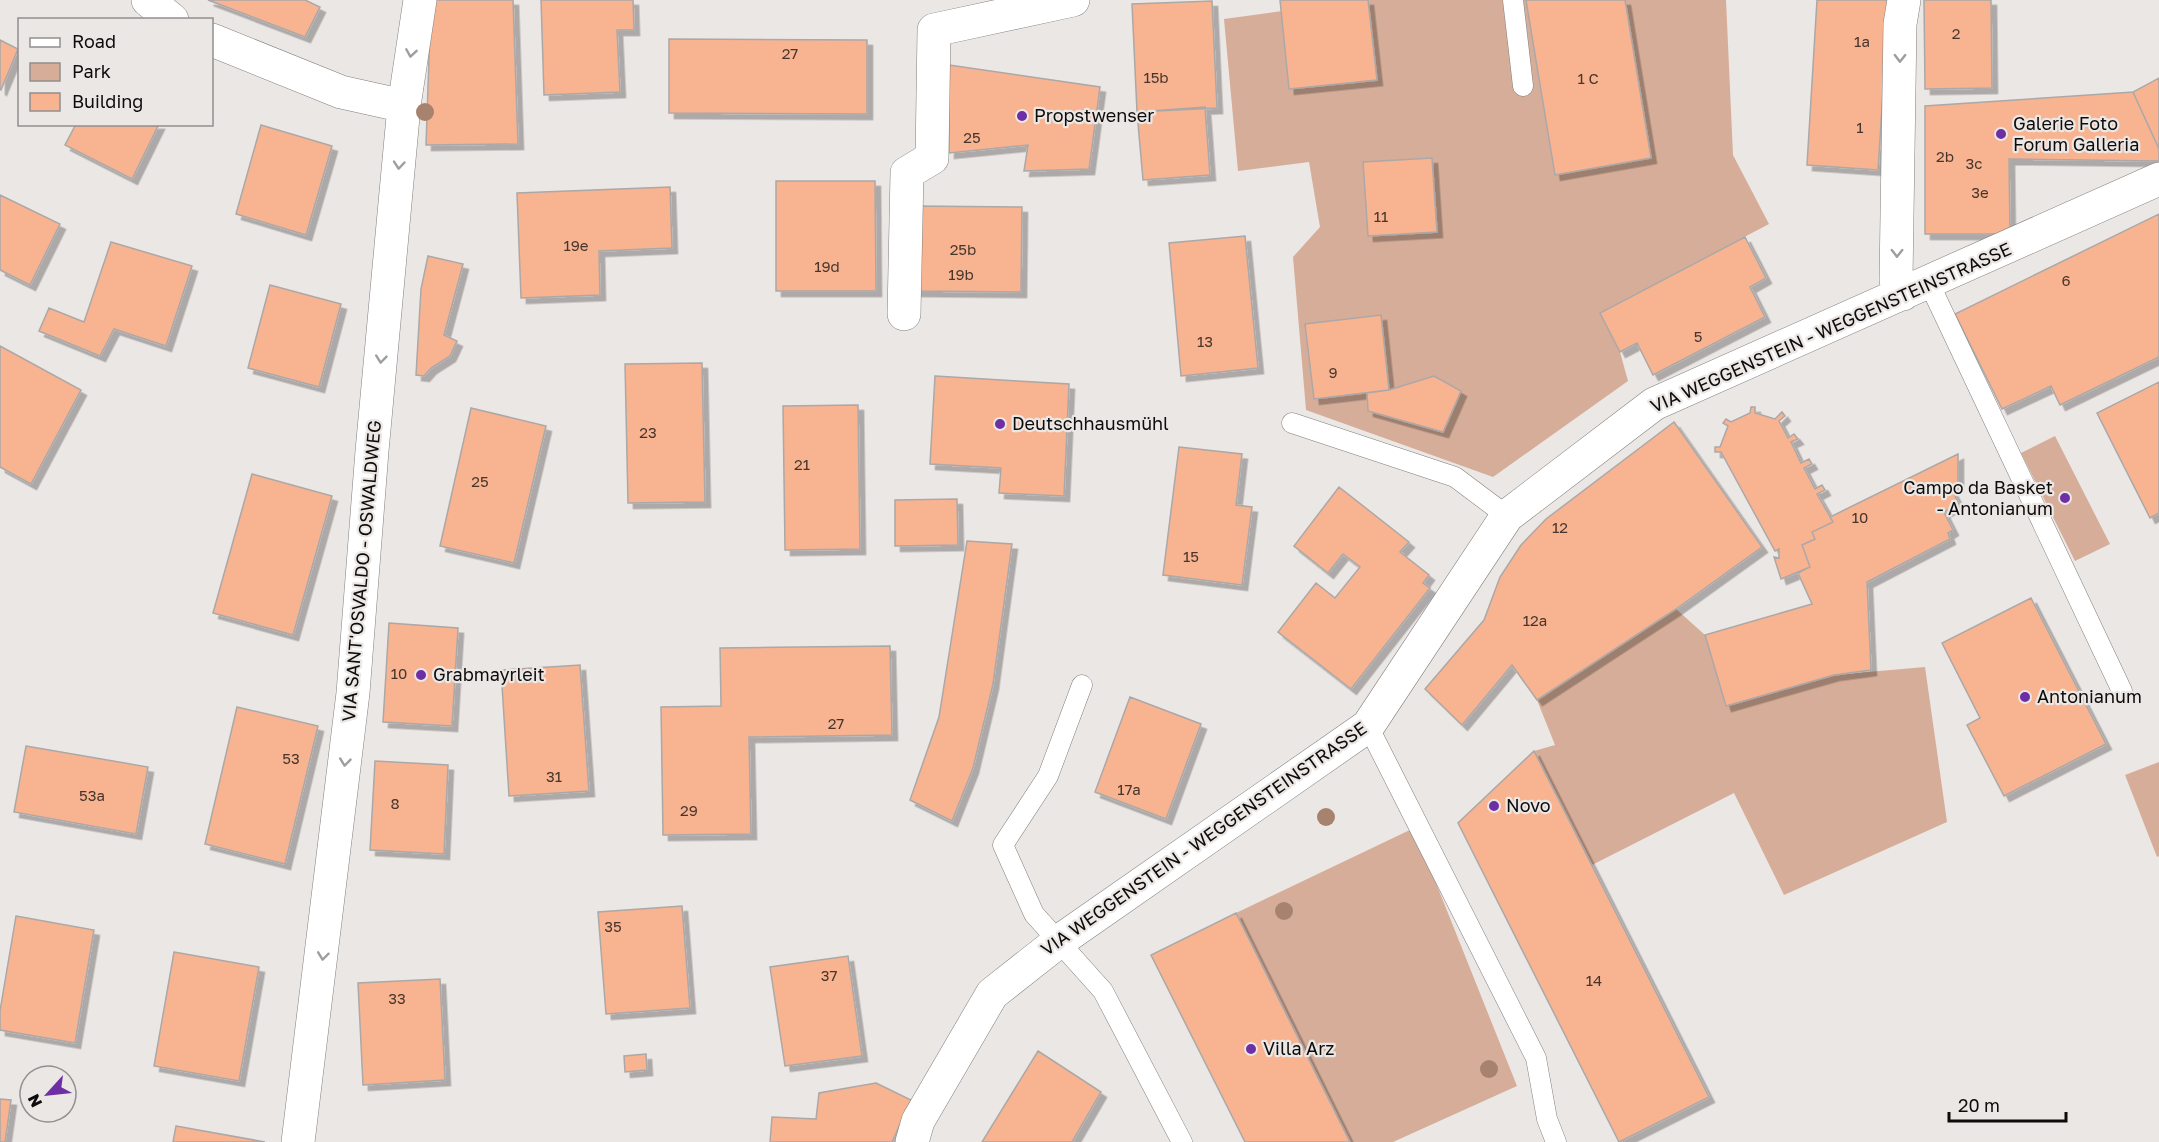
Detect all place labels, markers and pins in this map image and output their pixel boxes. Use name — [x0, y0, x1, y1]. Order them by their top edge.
place label: Propstwenser — [1034, 104, 1154, 126]
marker: Propstwenser — [1015, 109, 1029, 123]
place label: Galerie Foto Forum Galleria — [2013, 112, 2139, 155]
marker: Galerie Foto Forum Galleria — [1994, 127, 2008, 141]
place label: Deutschhausmühl — [1012, 412, 1169, 434]
marker: Deutschhausmühl — [993, 417, 1007, 431]
place label: Campo da Basket - Antonianum — [1903, 476, 2053, 519]
marker: Campo da Basket - Antonianum — [2058, 491, 2072, 505]
place label: Grabmayrleit — [433, 663, 545, 685]
marker: Grabmayrleit — [414, 668, 428, 682]
place label: Antonianum — [2037, 685, 2142, 707]
marker: Antonianum — [2018, 690, 2032, 704]
place label: Novo — [1506, 794, 1551, 816]
marker: Novo — [1487, 799, 1501, 813]
place label: Villa Arz — [1263, 1037, 1335, 1059]
marker: Villa Arz — [1244, 1042, 1258, 1056]

